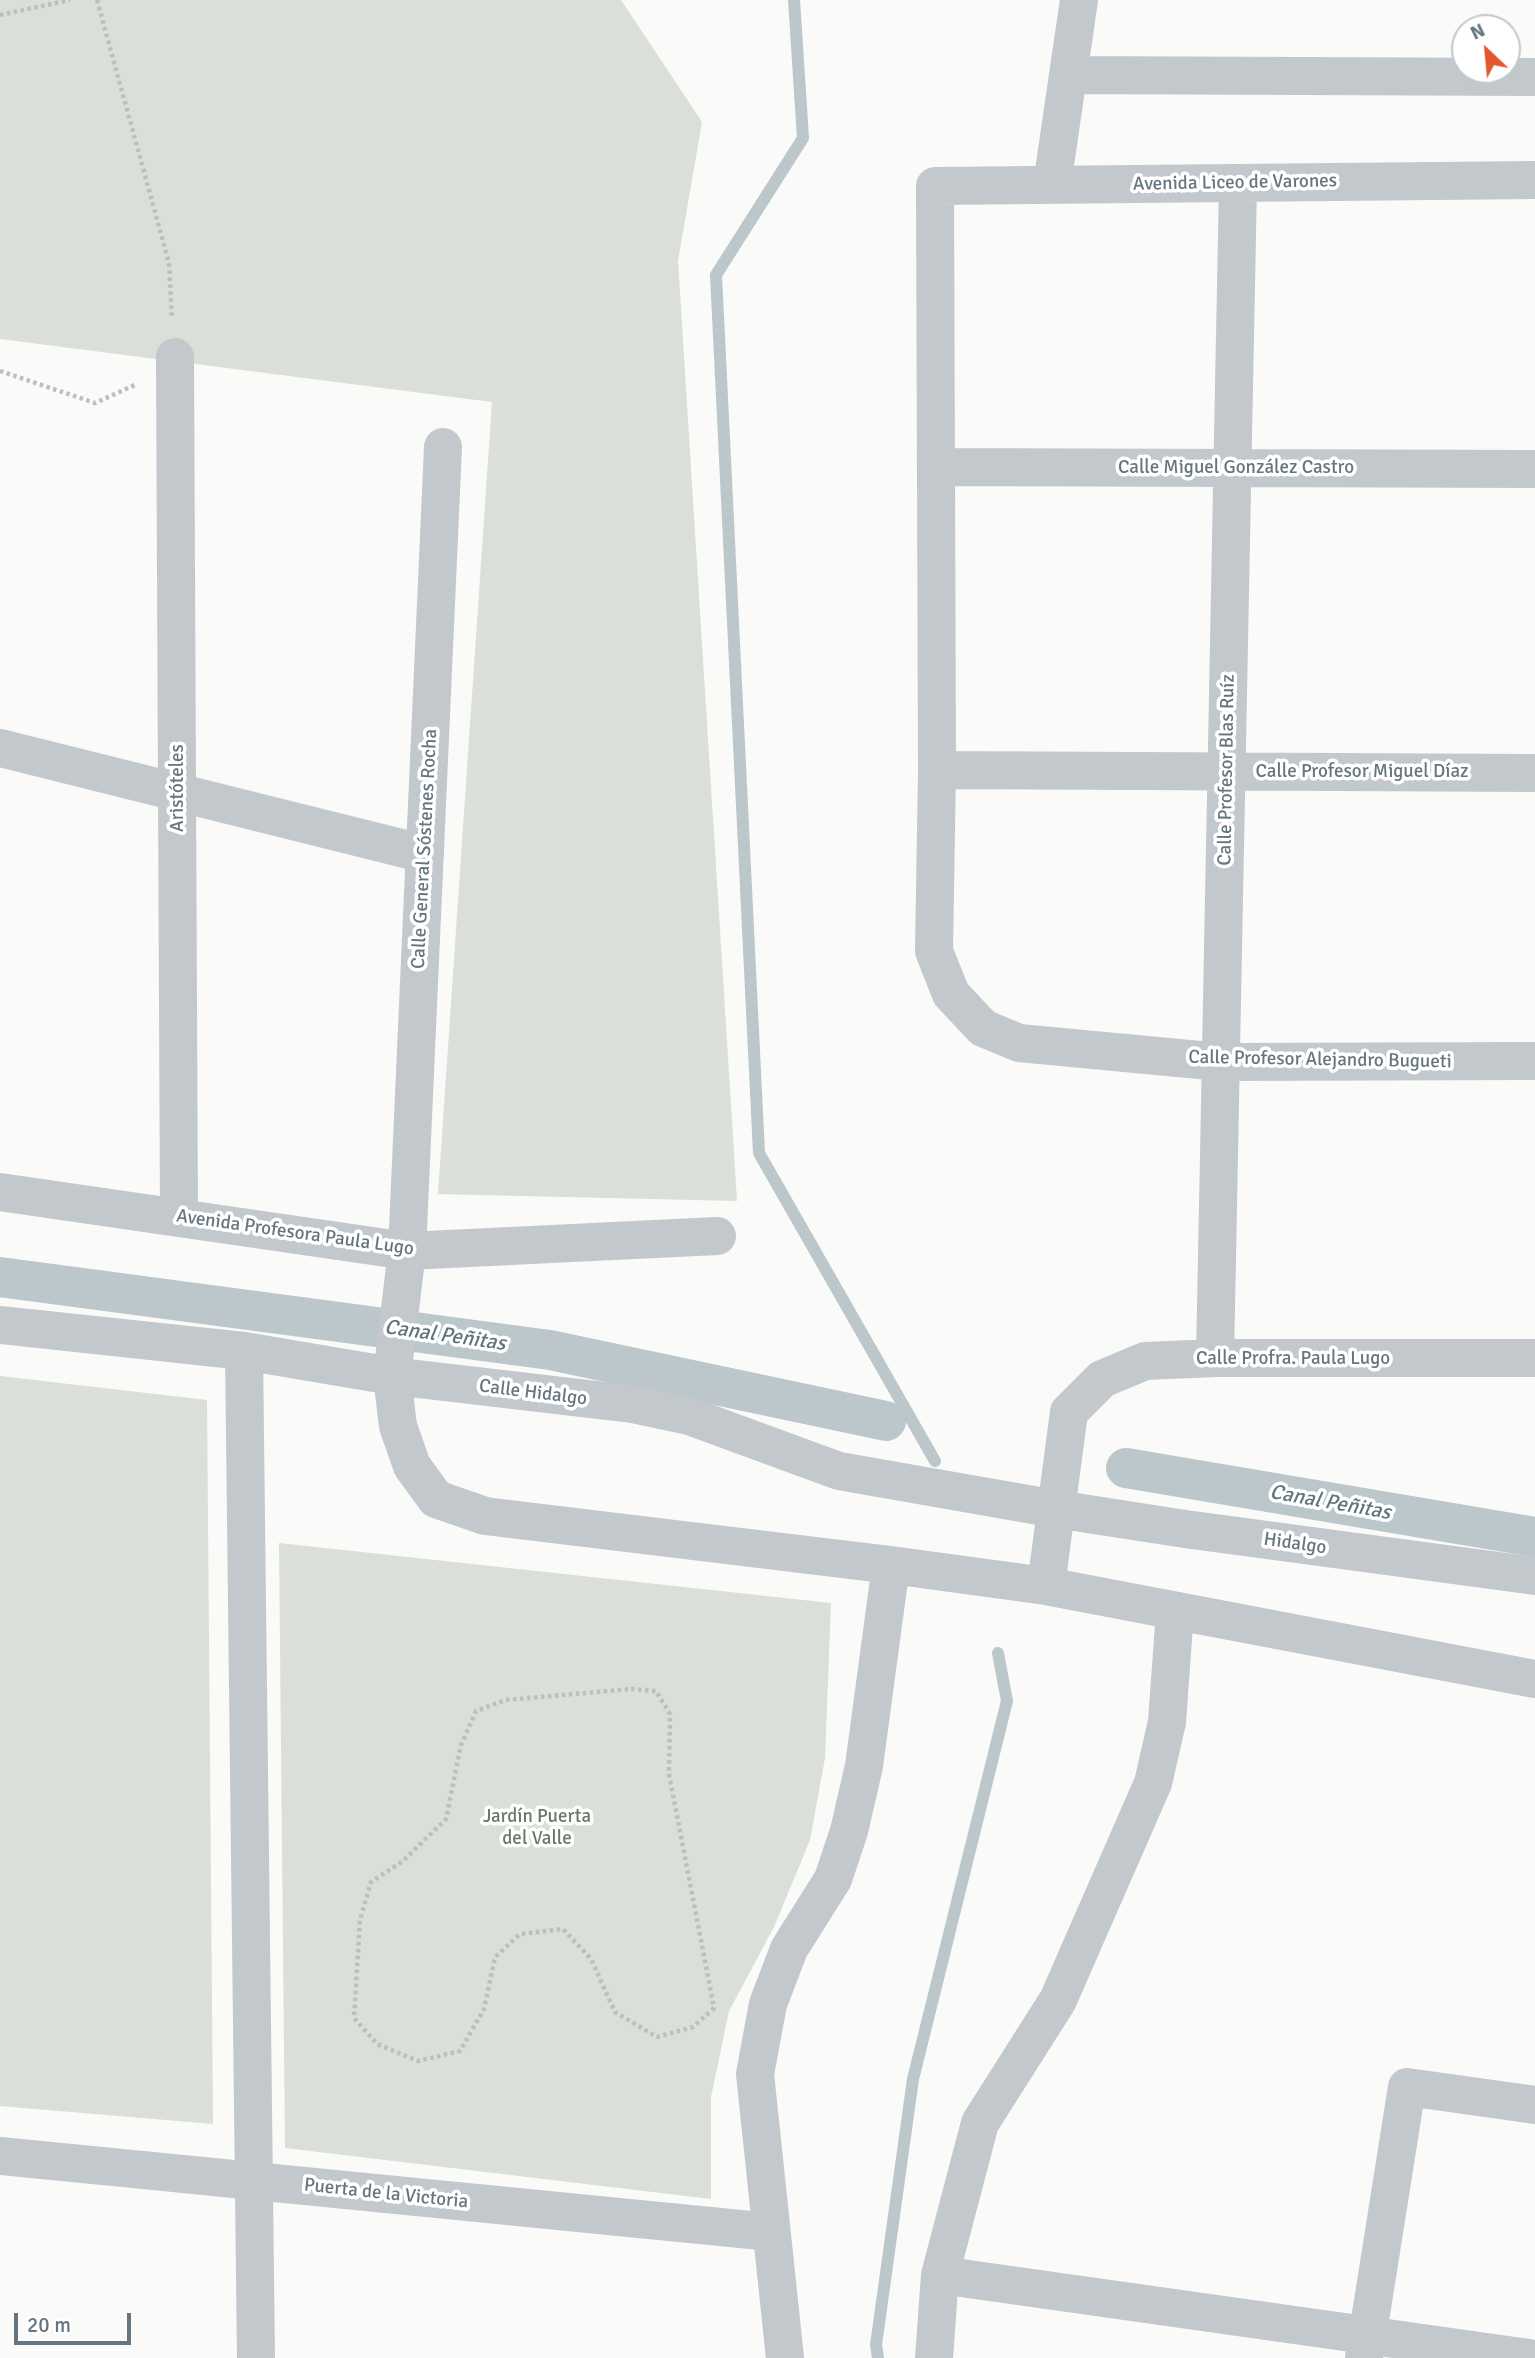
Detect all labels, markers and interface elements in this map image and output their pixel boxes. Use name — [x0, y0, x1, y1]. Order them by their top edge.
north arrow — [1451, 14, 1521, 84]
text: N — [1466, 18, 1489, 46]
street label: Avenida Liceo de Varones — [1133, 170, 1337, 196]
street label: Calle Miguel González Castro — [1118, 457, 1354, 479]
street label: Calle Profesor Blas Ruíz — [1214, 674, 1240, 866]
street label: Calle General Sóstenes Rocha — [407, 728, 443, 970]
street label: Aristóteles — [167, 744, 189, 832]
street label: Calle Profesor Miguel Díaz — [1255, 761, 1469, 783]
street label: Calle Profesor Alejandro Bugueti — [1188, 1046, 1452, 1074]
street label: Avenida Profesora Paula Lugo — [175, 1205, 415, 1261]
water label: Canal Peñitas — [383, 1315, 507, 1357]
street label: Calle Profra. Paula Lugo — [1196, 1348, 1390, 1370]
street label: Calle Hidalgo — [478, 1375, 588, 1411]
water label: Canal Peñitas — [1268, 1480, 1392, 1526]
street label: Hidalgo — [1262, 1528, 1328, 1560]
park label: Jardín Puerta del Valle — [483, 1806, 591, 1850]
street label: Puerta de la Victoria — [303, 2174, 469, 2214]
scale bar — [18, 2298, 135, 2342]
text: 20 m — [27, 2312, 71, 2338]

